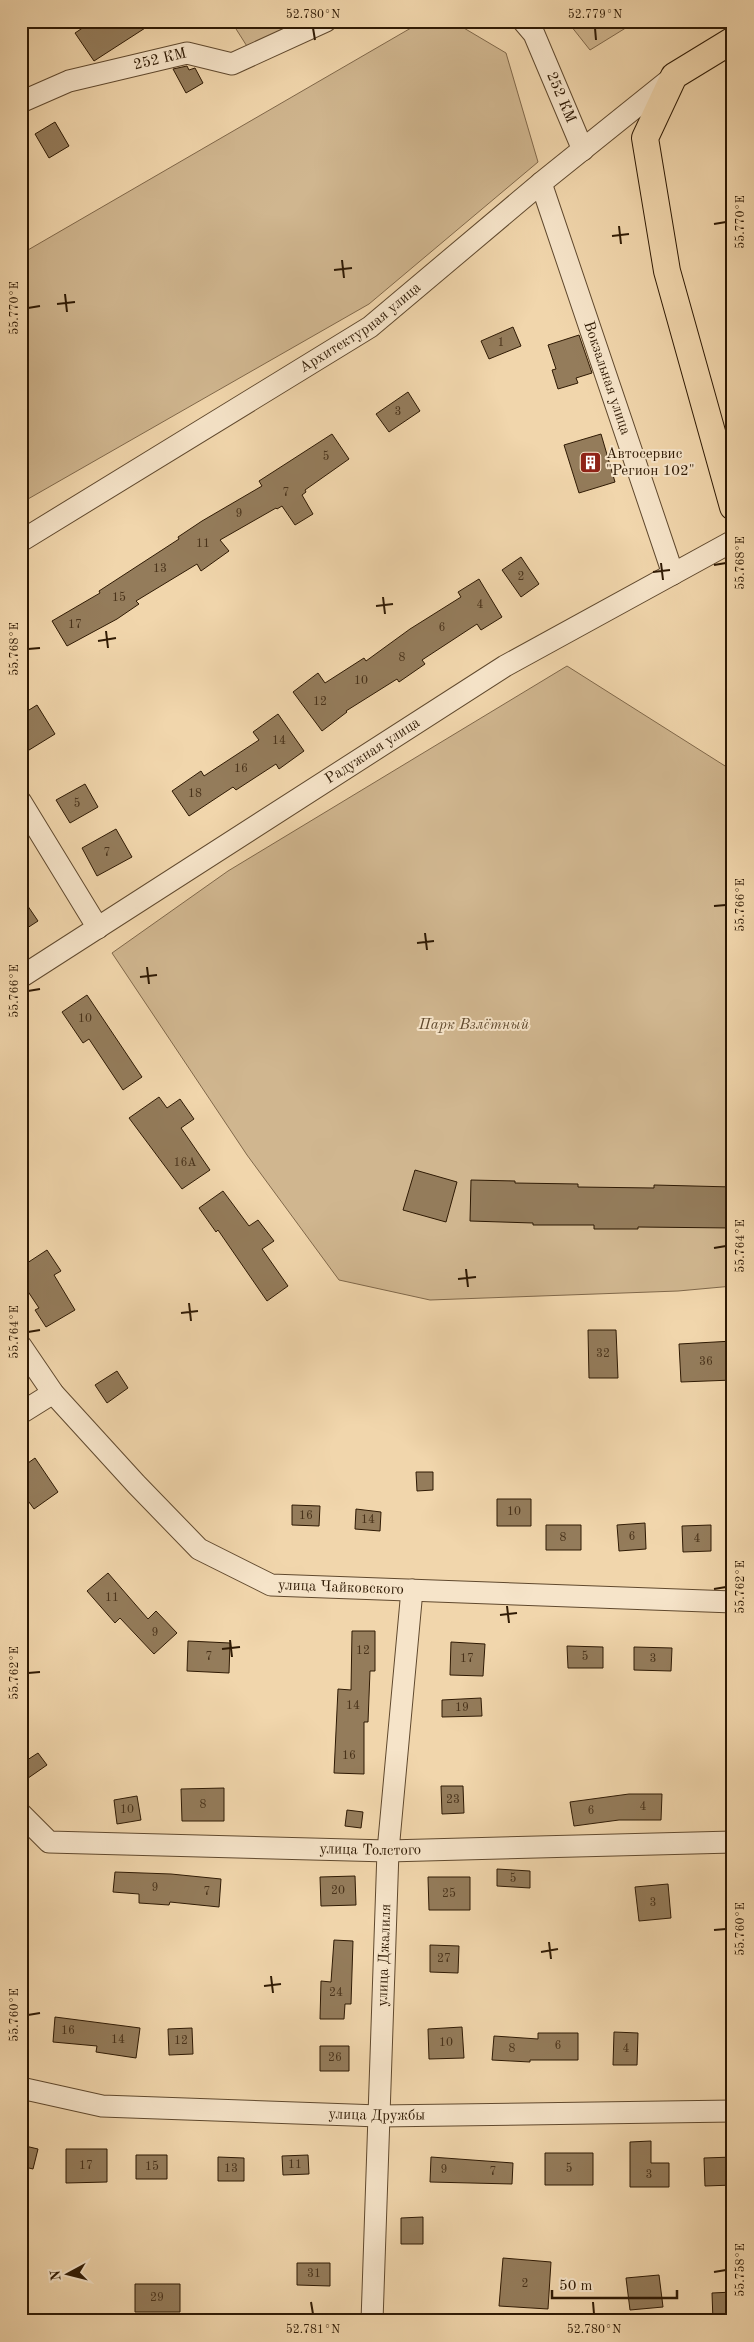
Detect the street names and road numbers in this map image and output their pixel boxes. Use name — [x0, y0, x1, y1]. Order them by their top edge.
street label: 252 КМ — [132, 46, 188, 73]
street label: 252 КМ — [543, 70, 578, 125]
street label: Архитектурная улица — [297, 280, 424, 376]
street label: Вокзальная улица — [581, 319, 633, 438]
street label: Радужная улица — [323, 715, 423, 787]
street label: улица Чайковского — [278, 1578, 404, 1597]
street label: улица Толстого — [319, 1842, 421, 1859]
street label: улица Джалиля — [375, 1903, 394, 2007]
street label: улица Дружбы — [328, 2107, 425, 2124]

